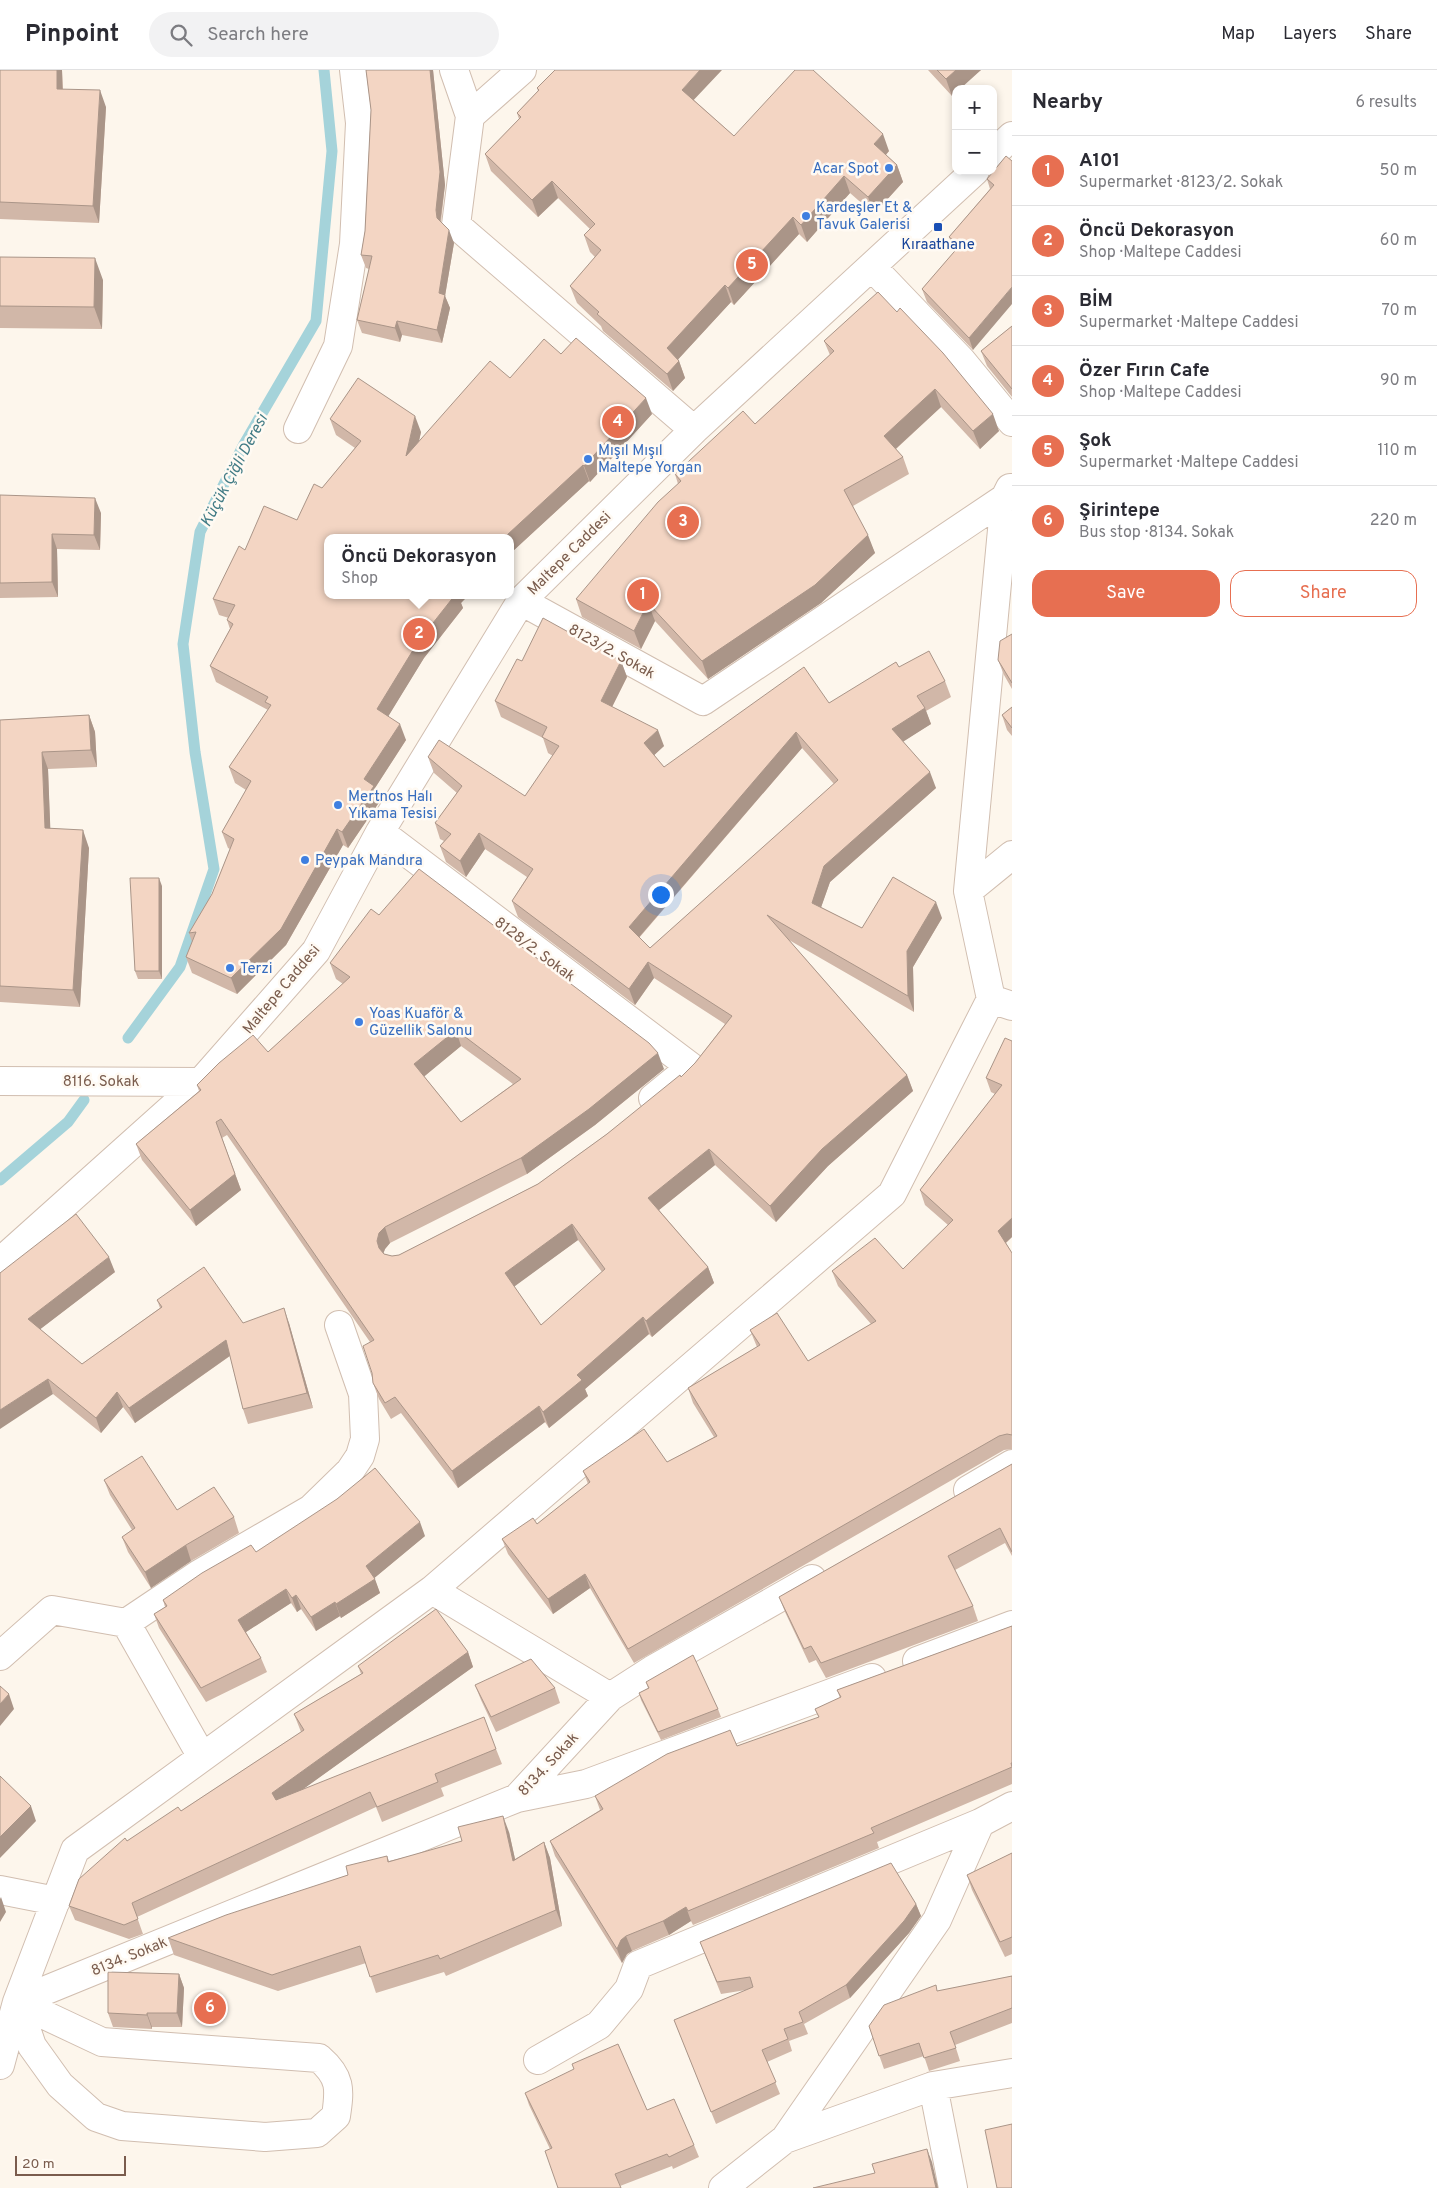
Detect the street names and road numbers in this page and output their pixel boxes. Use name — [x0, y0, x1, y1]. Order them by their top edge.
street label: Maltepe Caddesi — [524, 508, 616, 600]
street label: 8123/2. Sokak — [564, 621, 658, 684]
street label: 8128/2. Sokak — [490, 914, 578, 987]
street label: Maltepe Caddesi — [239, 941, 325, 1039]
street label: 8116. Sokak — [63, 1073, 139, 1092]
street label: 8134. Sokak — [515, 1729, 584, 1801]
street label: 8134. Sokak — [89, 1933, 170, 1981]

